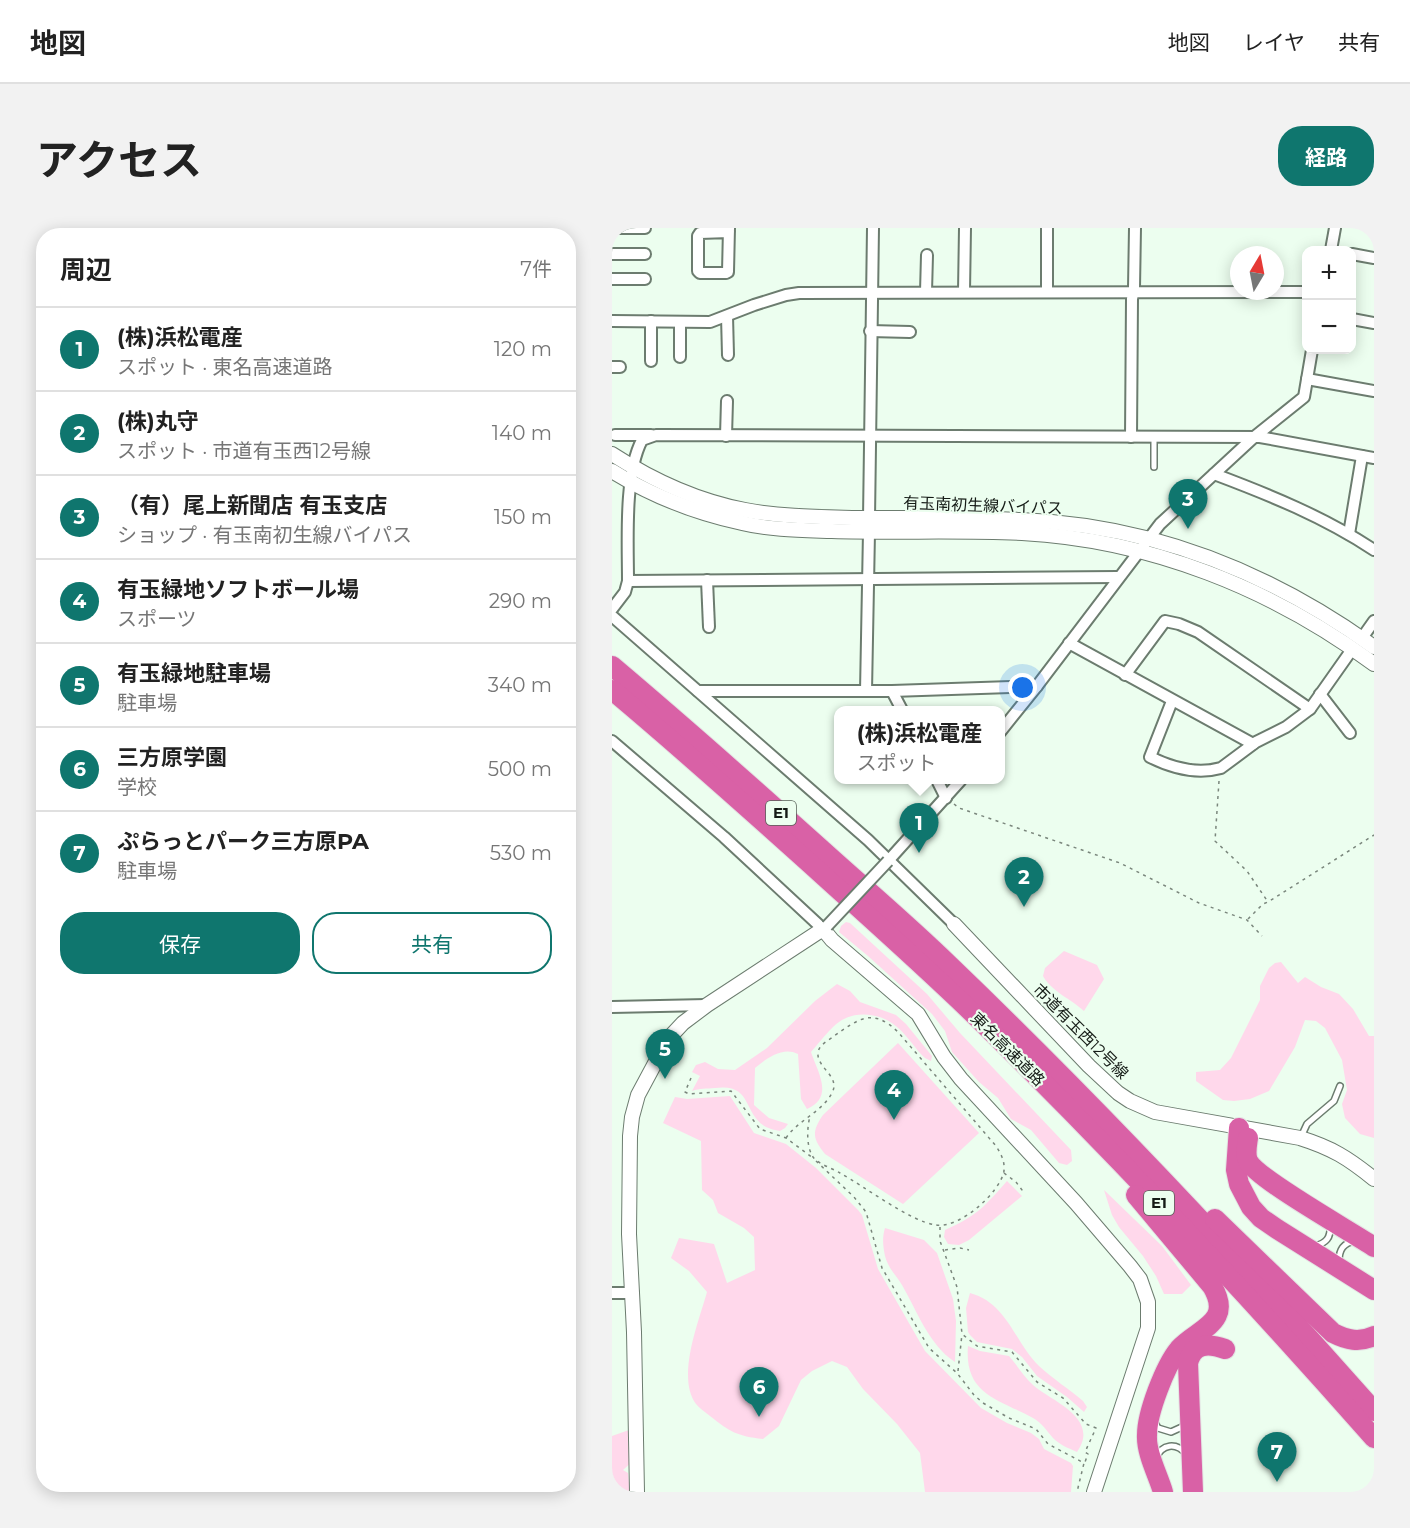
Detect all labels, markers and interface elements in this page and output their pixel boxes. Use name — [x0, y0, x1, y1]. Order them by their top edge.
text: 地図 — [30, 26, 86, 60]
text: 地図 — [1168, 30, 1210, 55]
text: レイヤ — [1243, 30, 1305, 55]
text: 共有 — [1338, 30, 1380, 55]
button: 経路 — [1278, 126, 1374, 186]
text: アクセス — [36, 134, 202, 186]
north arrow — [1230, 246, 1284, 300]
map controls — [1302, 246, 1356, 354]
button: + — [1302, 246, 1356, 300]
text: 周辺 — [60, 254, 112, 286]
text: 7件 — [520, 257, 552, 281]
button: − — [1302, 300, 1356, 354]
text: (株)浜松電産 — [117, 324, 243, 351]
text: 1 — [76, 337, 83, 361]
text: 120 m — [494, 337, 552, 361]
text: スポット · 東名高速道路 — [117, 355, 333, 379]
text: (株)丸守 — [117, 408, 199, 435]
text: 2 — [74, 421, 85, 445]
text: 140 m — [492, 421, 552, 445]
text: スポット · 市道有玉西12号線 — [117, 439, 371, 463]
pin: 3 — [1168, 480, 1208, 529]
text: （有）尾上新聞店 有玉支店 — [117, 492, 387, 519]
street label: 有玉南初生線バイパス — [903, 493, 1063, 518]
text: 3 — [74, 505, 85, 529]
text: 150 m — [494, 505, 552, 529]
text: ショップ · 有玉南初生線バイパス — [117, 523, 412, 547]
text: 有玉緑地ソフトボール場 — [117, 576, 359, 603]
text: 4 — [73, 589, 86, 613]
text: 290 m — [489, 589, 552, 613]
text: スポーツ — [117, 607, 197, 631]
text: 有玉緑地駐車場 — [117, 660, 271, 687]
text: 5 — [74, 673, 85, 697]
text: 340 m — [488, 673, 552, 697]
your location — [1008, 673, 1037, 702]
text: 駐車場 — [117, 691, 177, 715]
popup — [834, 706, 1005, 784]
text: (株)浜松電産 — [857, 720, 982, 747]
text: 三方原学園 — [117, 744, 227, 771]
text: スポット — [857, 751, 937, 775]
text: 6 — [73, 757, 86, 781]
text: 500 m — [488, 757, 552, 781]
text: 学校 — [117, 775, 157, 799]
road number: E1 — [766, 801, 796, 825]
pin: 1 — [900, 804, 938, 853]
text: ぷらっとパーク三方原PA — [117, 828, 369, 855]
text: 7 — [73, 841, 86, 865]
text: 530 m — [490, 841, 552, 865]
pin: 2 — [1004, 858, 1044, 907]
text: 駐車場 — [117, 859, 177, 883]
button: 保存 — [60, 912, 300, 974]
button: 共有 — [312, 912, 552, 974]
street label: 市道有玉西12号線 — [1029, 980, 1132, 1083]
street label: 東名高速道路 — [967, 1009, 1048, 1090]
pin: 5 — [646, 1030, 684, 1079]
pin: 4 — [874, 1070, 914, 1120]
road number: E1 — [1144, 1191, 1174, 1215]
pin: 6 — [740, 1368, 778, 1417]
pin: 7 — [1258, 1432, 1296, 1482]

